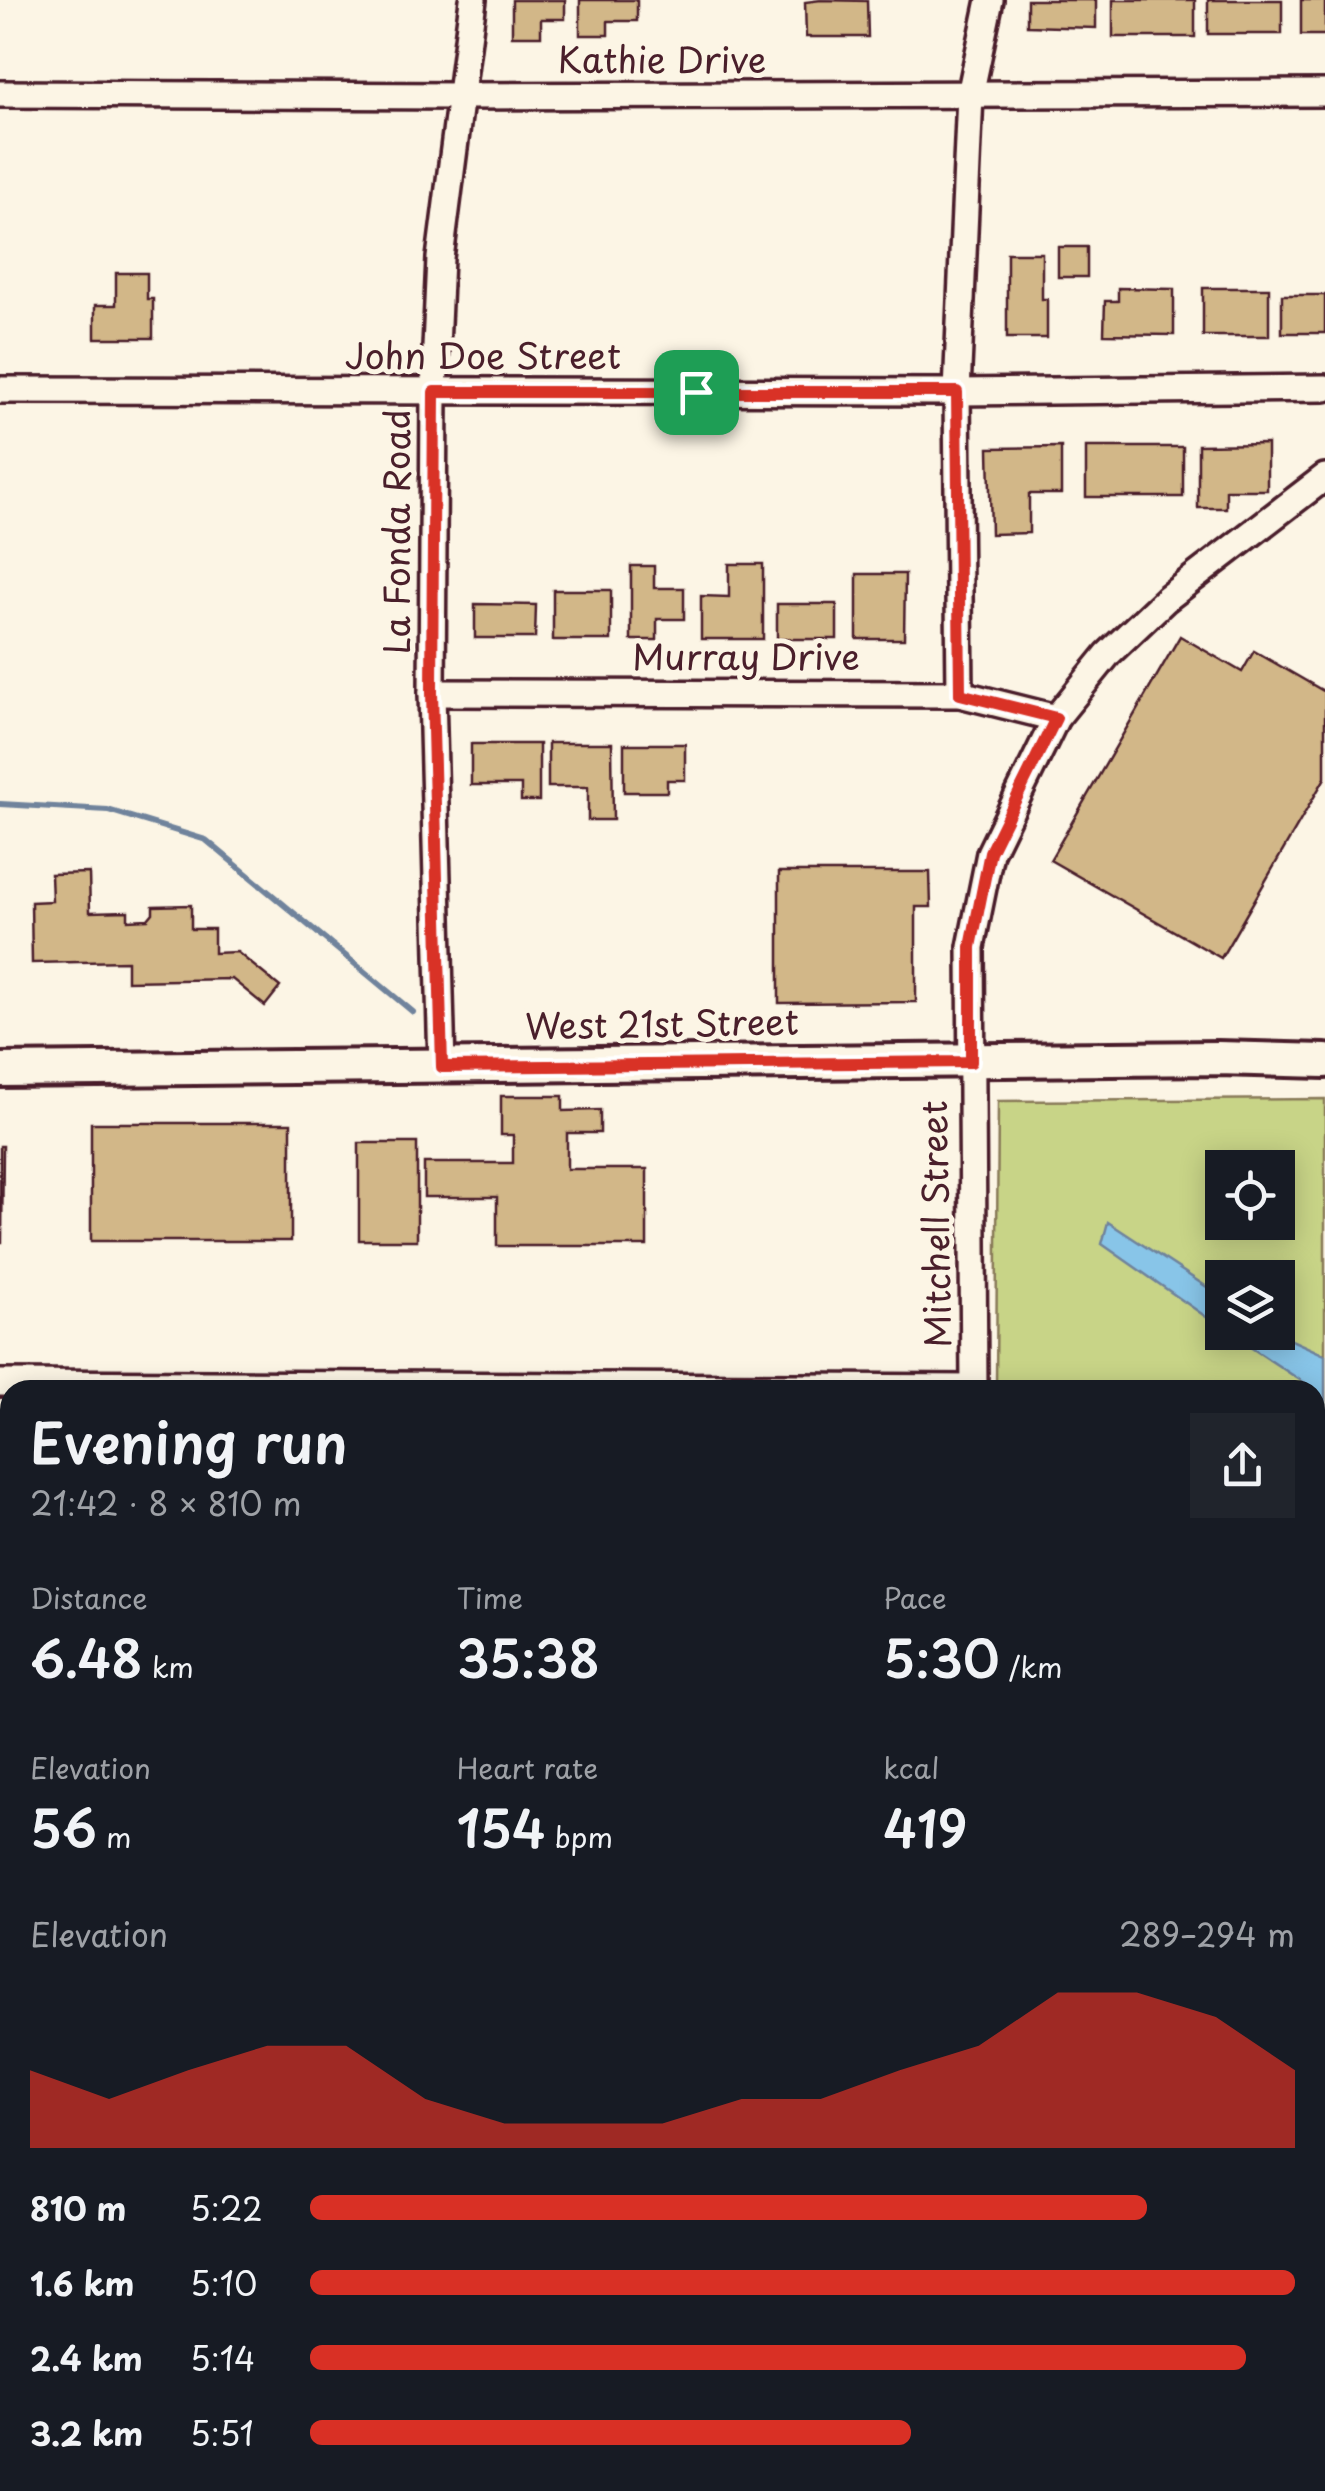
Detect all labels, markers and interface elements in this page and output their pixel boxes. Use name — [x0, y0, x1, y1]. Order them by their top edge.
street label: Kathie Drive — [558, 32, 766, 85]
street label: John Doe Street — [345, 328, 621, 381]
pin — [654, 350, 739, 435]
icon: arrive — [669, 365, 724, 420]
street label: La Fonda Road — [369, 410, 422, 654]
street label: Murray Drive — [632, 629, 860, 682]
street label: West 21st Street — [525, 994, 799, 1051]
street label: Mitchell Street — [906, 1100, 963, 1348]
map controls — [1205, 1150, 1295, 1350]
button: locate — [1205, 1150, 1295, 1240]
button: layers — [1205, 1260, 1295, 1350]
text: Evening run — [30, 1400, 348, 1483]
button: share — [1190, 1413, 1295, 1518]
text: 21:42 · 8 × 810 m — [30, 1479, 302, 1527]
text: Distance — [30, 1576, 148, 1619]
text: Time — [457, 1576, 523, 1619]
text: Pace — [883, 1576, 947, 1619]
text: 6.48 — [30, 1619, 143, 1695]
text: 35:38 — [457, 1619, 600, 1695]
text: 5:30 — [883, 1619, 1000, 1695]
text: km — [143, 1645, 194, 1688]
text: /km — [1000, 1645, 1062, 1688]
text: Elevation — [30, 1746, 151, 1789]
text: Heart rate — [457, 1746, 598, 1789]
text: kcal — [883, 1746, 939, 1789]
text: 56 — [30, 1789, 97, 1865]
text: 154 — [457, 1789, 546, 1865]
text: 419 — [883, 1789, 967, 1865]
text: m — [97, 1815, 132, 1858]
text: bpm — [546, 1815, 613, 1858]
text: Elevation — [30, 1910, 168, 1958]
text: 289–294 m — [1119, 1910, 1295, 1958]
text: 810 m — [30, 2184, 126, 2232]
text: 5:22 — [190, 2184, 263, 2232]
text: 1.6 km — [30, 2259, 135, 2307]
text: 5:10 — [190, 2259, 257, 2307]
text: 2.4 km — [30, 2334, 143, 2382]
text: 5:14 — [190, 2334, 255, 2382]
text: 3.2 km — [30, 2409, 143, 2457]
text: 5:51 — [190, 2409, 254, 2457]

